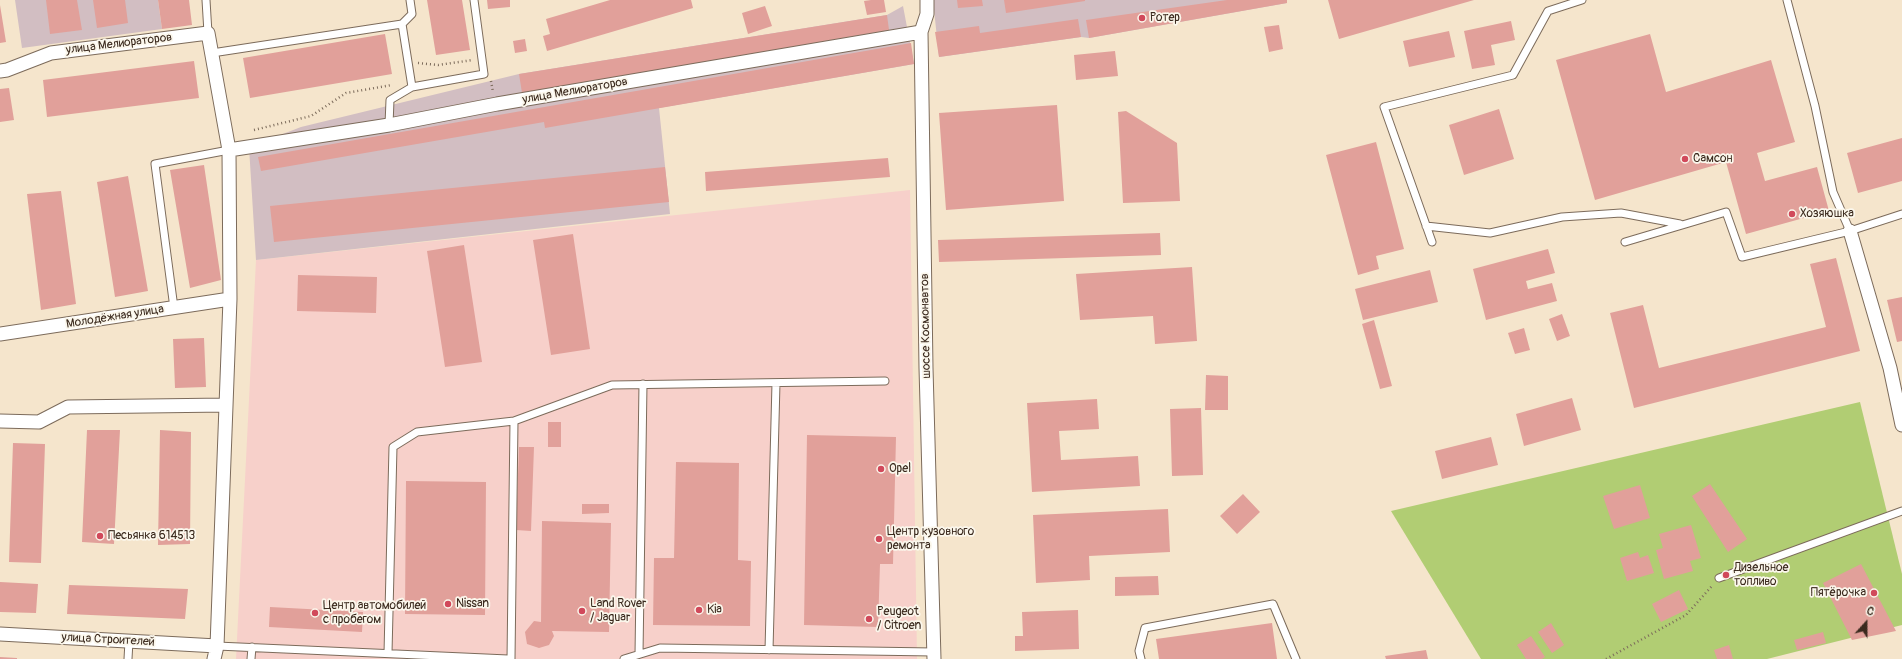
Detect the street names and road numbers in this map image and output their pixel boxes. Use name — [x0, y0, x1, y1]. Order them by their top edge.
street label: улица Мелиораторов — [65, 30, 173, 58]
street label: улица Мелиораторов — [521, 75, 629, 107]
street label: шоссе Космонавтов — [918, 273, 934, 379]
street label: Молодёжная улица — [65, 302, 165, 332]
street label: улица Строителей — [61, 630, 155, 650]

